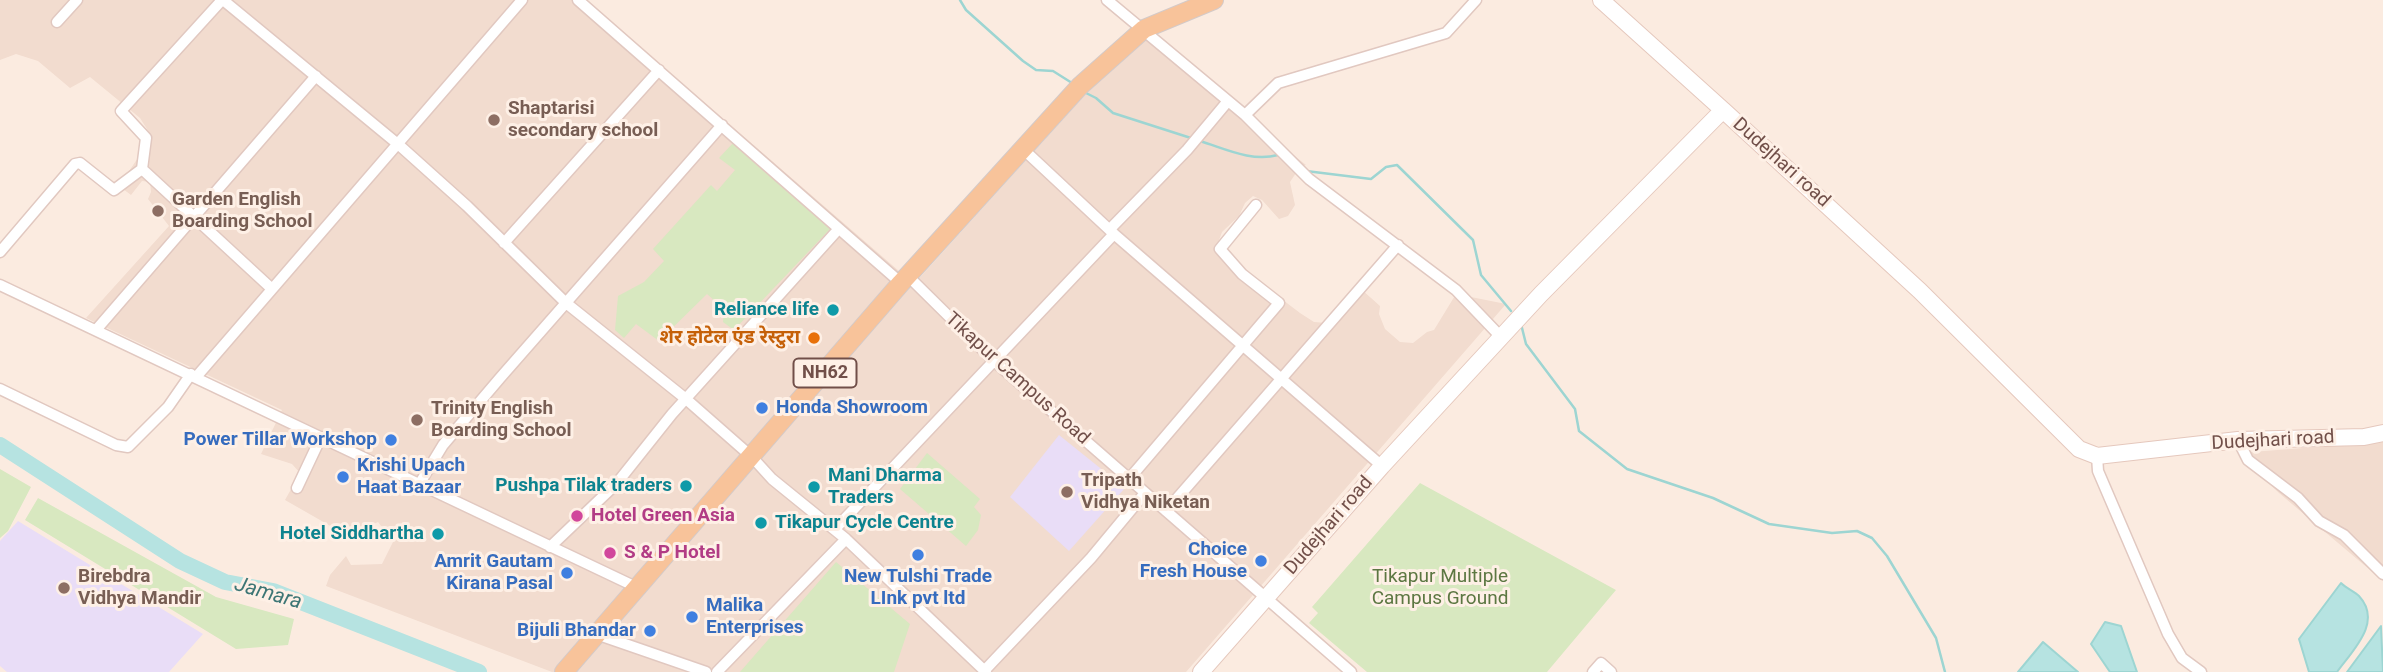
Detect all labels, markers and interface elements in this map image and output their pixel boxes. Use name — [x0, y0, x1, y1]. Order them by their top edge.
place label: Shaptarisi secondary school — [508, 98, 658, 142]
marker: Shaptarisi secondary school — [486, 112, 502, 128]
street label: Dudejhari road — [1728, 113, 1834, 213]
place label: Garden English Boarding School — [172, 189, 312, 233]
marker: Garden English Boarding School — [150, 203, 166, 219]
place label: Reliance life — [714, 299, 819, 321]
marker: Reliance life — [825, 302, 841, 318]
street label: Tikapur Campus Road — [940, 308, 1094, 450]
place label: शेर होटेल एंड रेस्टुरा — [659, 327, 800, 349]
marker: शेर होटेल एंड रेस्टुरा — [806, 330, 822, 346]
road number: NH62 — [794, 358, 856, 388]
place label: Honda Showroom — [776, 397, 928, 419]
place label: Trinity English Boarding School — [431, 398, 571, 442]
marker: Honda Showroom — [754, 400, 770, 416]
marker: Trinity English Boarding School — [409, 412, 425, 428]
street label: Dudejhari road — [2211, 426, 2335, 456]
place label: Power Tillar Workshop — [184, 429, 377, 451]
marker: Power Tillar Workshop — [383, 432, 399, 448]
place label: Krishi Upach Haat Bazaar — [357, 455, 465, 499]
place label: Mani Dharma Traders — [828, 465, 942, 509]
marker: Krishi Upach Haat Bazaar — [335, 469, 351, 485]
place label: Tripath Vidhya Niketan — [1081, 470, 1210, 514]
street label: Dudejhari road — [1280, 472, 1378, 580]
place label: Pushpa Tilak traders — [495, 475, 672, 497]
marker: Pushpa Tilak traders — [678, 478, 694, 494]
marker: Mani Dharma Traders — [806, 479, 822, 495]
marker: Tripath Vidhya Niketan — [1059, 484, 1075, 500]
place label: Hotel Green Asia — [591, 505, 735, 527]
marker: Hotel Green Asia — [569, 508, 585, 524]
place label: Tikapur Cycle Centre — [775, 512, 954, 534]
marker: Tikapur Cycle Centre — [753, 515, 769, 531]
place label: Hotel Siddhartha — [280, 523, 424, 545]
marker: Hotel Siddhartha — [430, 526, 446, 542]
place label: Choice Fresh House — [1140, 539, 1247, 583]
place label: S & P Hotel — [624, 542, 720, 564]
marker: S & P Hotel — [602, 545, 618, 561]
marker: New Tulshi Trade LInk pvt ltd — [910, 547, 926, 563]
place label: Amrit Gautam Kirana Pasal — [434, 551, 553, 595]
marker: Choice Fresh House — [1253, 553, 1269, 569]
marker: Amrit Gautam Kirana Pasal — [559, 565, 575, 581]
place label: Birebdra Vidhya Mandir — [78, 566, 201, 610]
place label: New Tulshi Trade LInk pvt ltd — [844, 566, 992, 610]
park label: Tikapur Multiple Campus Ground — [1372, 566, 1508, 610]
water label: Jamara — [231, 572, 305, 616]
marker: Birebdra Vidhya Mandir — [56, 580, 72, 596]
place label: Malika Enterprises — [706, 595, 803, 639]
marker: Malika Enterprises — [684, 609, 700, 625]
place label: Bijuli Bhandar — [517, 620, 636, 642]
marker: Bijuli Bhandar — [642, 623, 658, 639]

